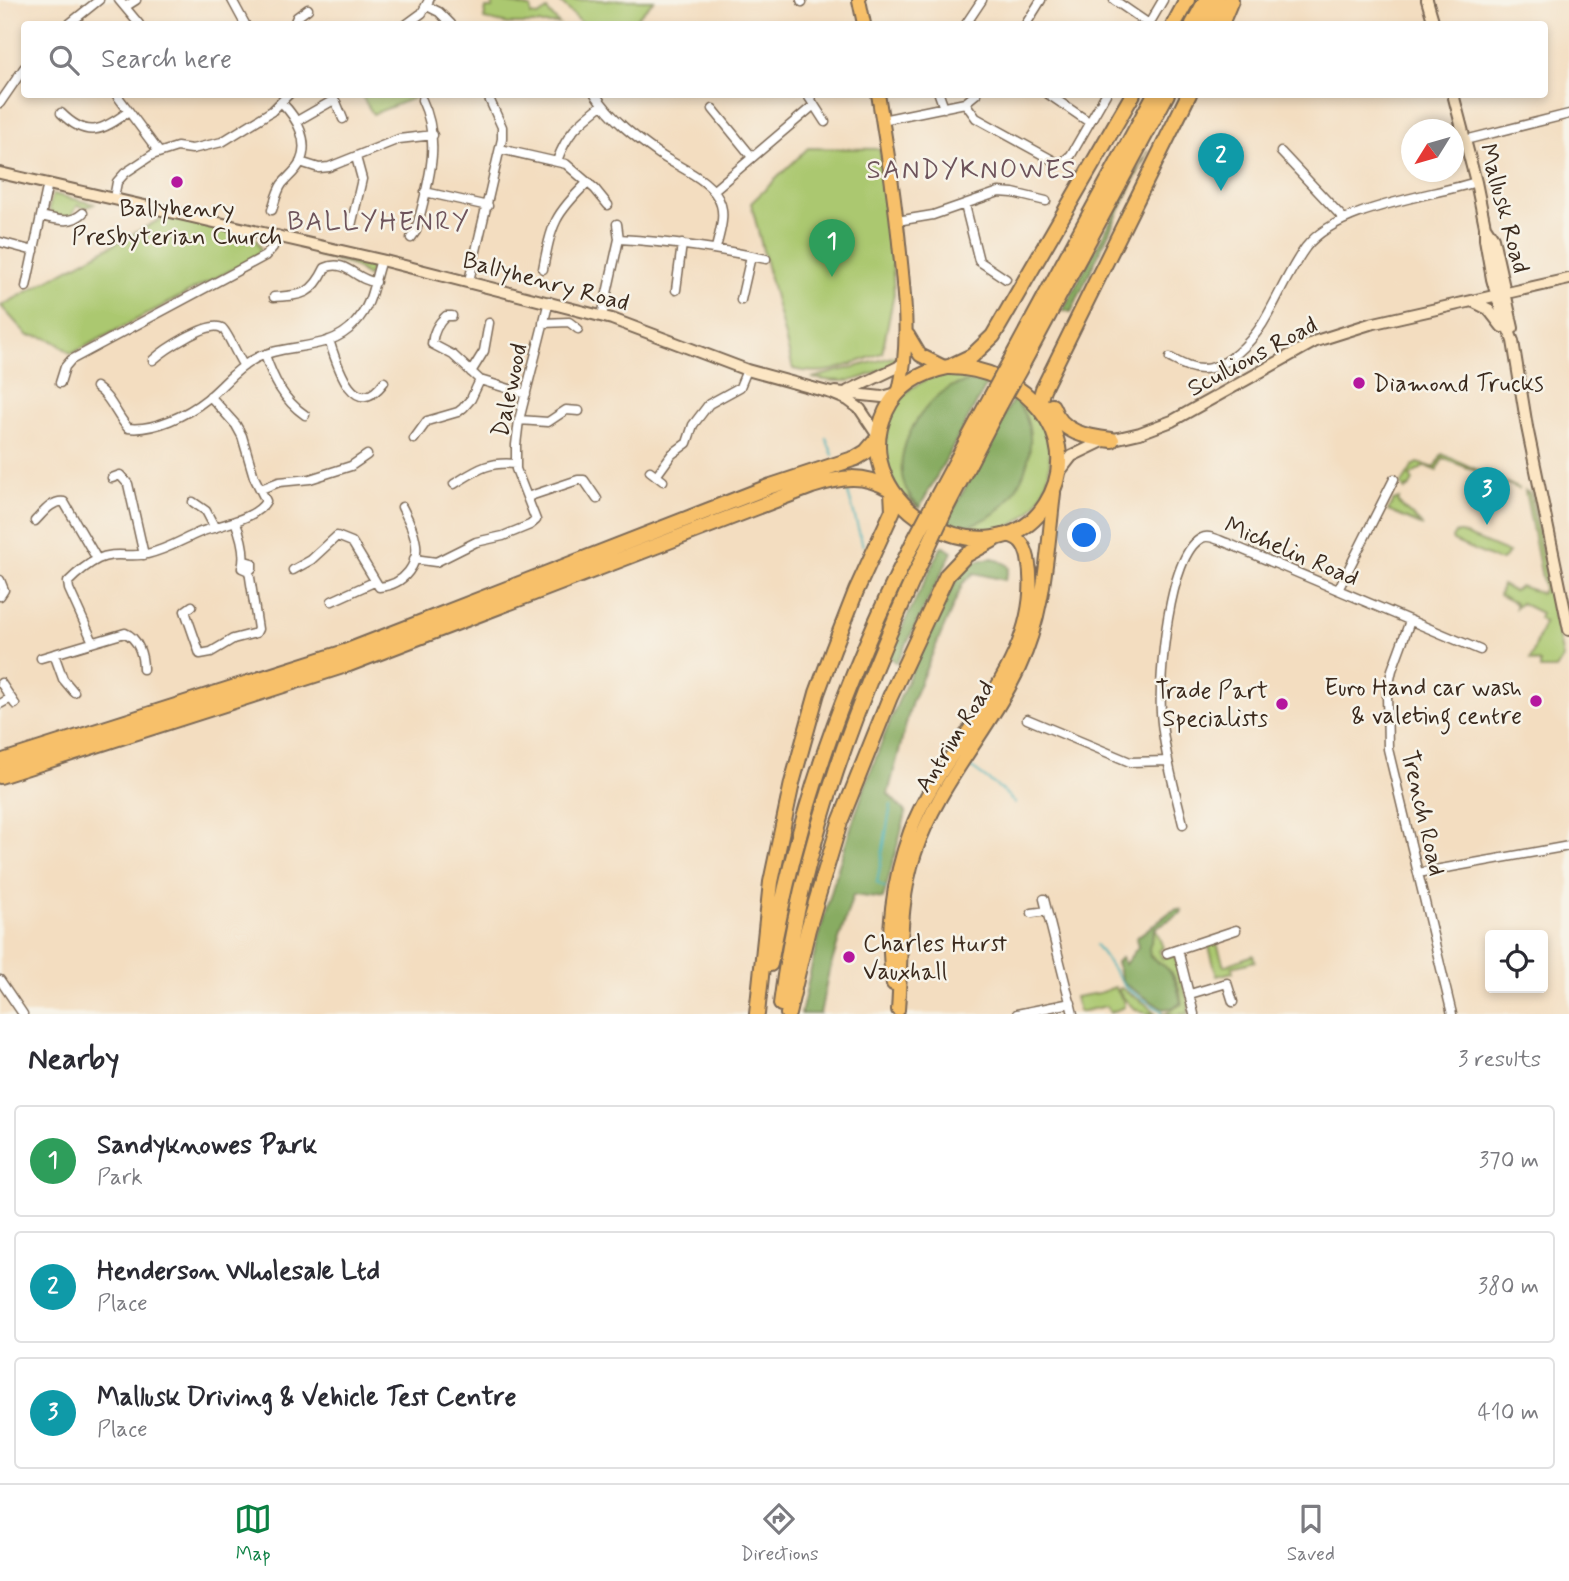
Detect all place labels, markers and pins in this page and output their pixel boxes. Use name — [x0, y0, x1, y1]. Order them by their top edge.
pin: 2 — [1198, 133, 1244, 191]
marker: Ballyhenry Presbyterian Church — [169, 174, 185, 190]
place label: Ballyhenry Presbyterian Church — [72, 194, 282, 253]
pin: 1 — [809, 219, 855, 277]
place label: Diamond Trucks — [1373, 369, 1544, 400]
marker: Diamond Trucks — [1351, 375, 1367, 391]
pin: 3 — [1464, 467, 1510, 525]
place label: Euro Hand car wash & valeting centre — [1324, 673, 1522, 735]
place label: Trade Part Specialists — [1155, 676, 1268, 735]
marker: Euro Hand car wash & valeting centre — [1528, 693, 1544, 709]
marker: Trade Part Specialists — [1274, 696, 1290, 712]
place label: Charles Hurst Vauxhall — [863, 929, 1008, 988]
marker: Charles Hurst Vauxhall — [841, 949, 857, 965]

